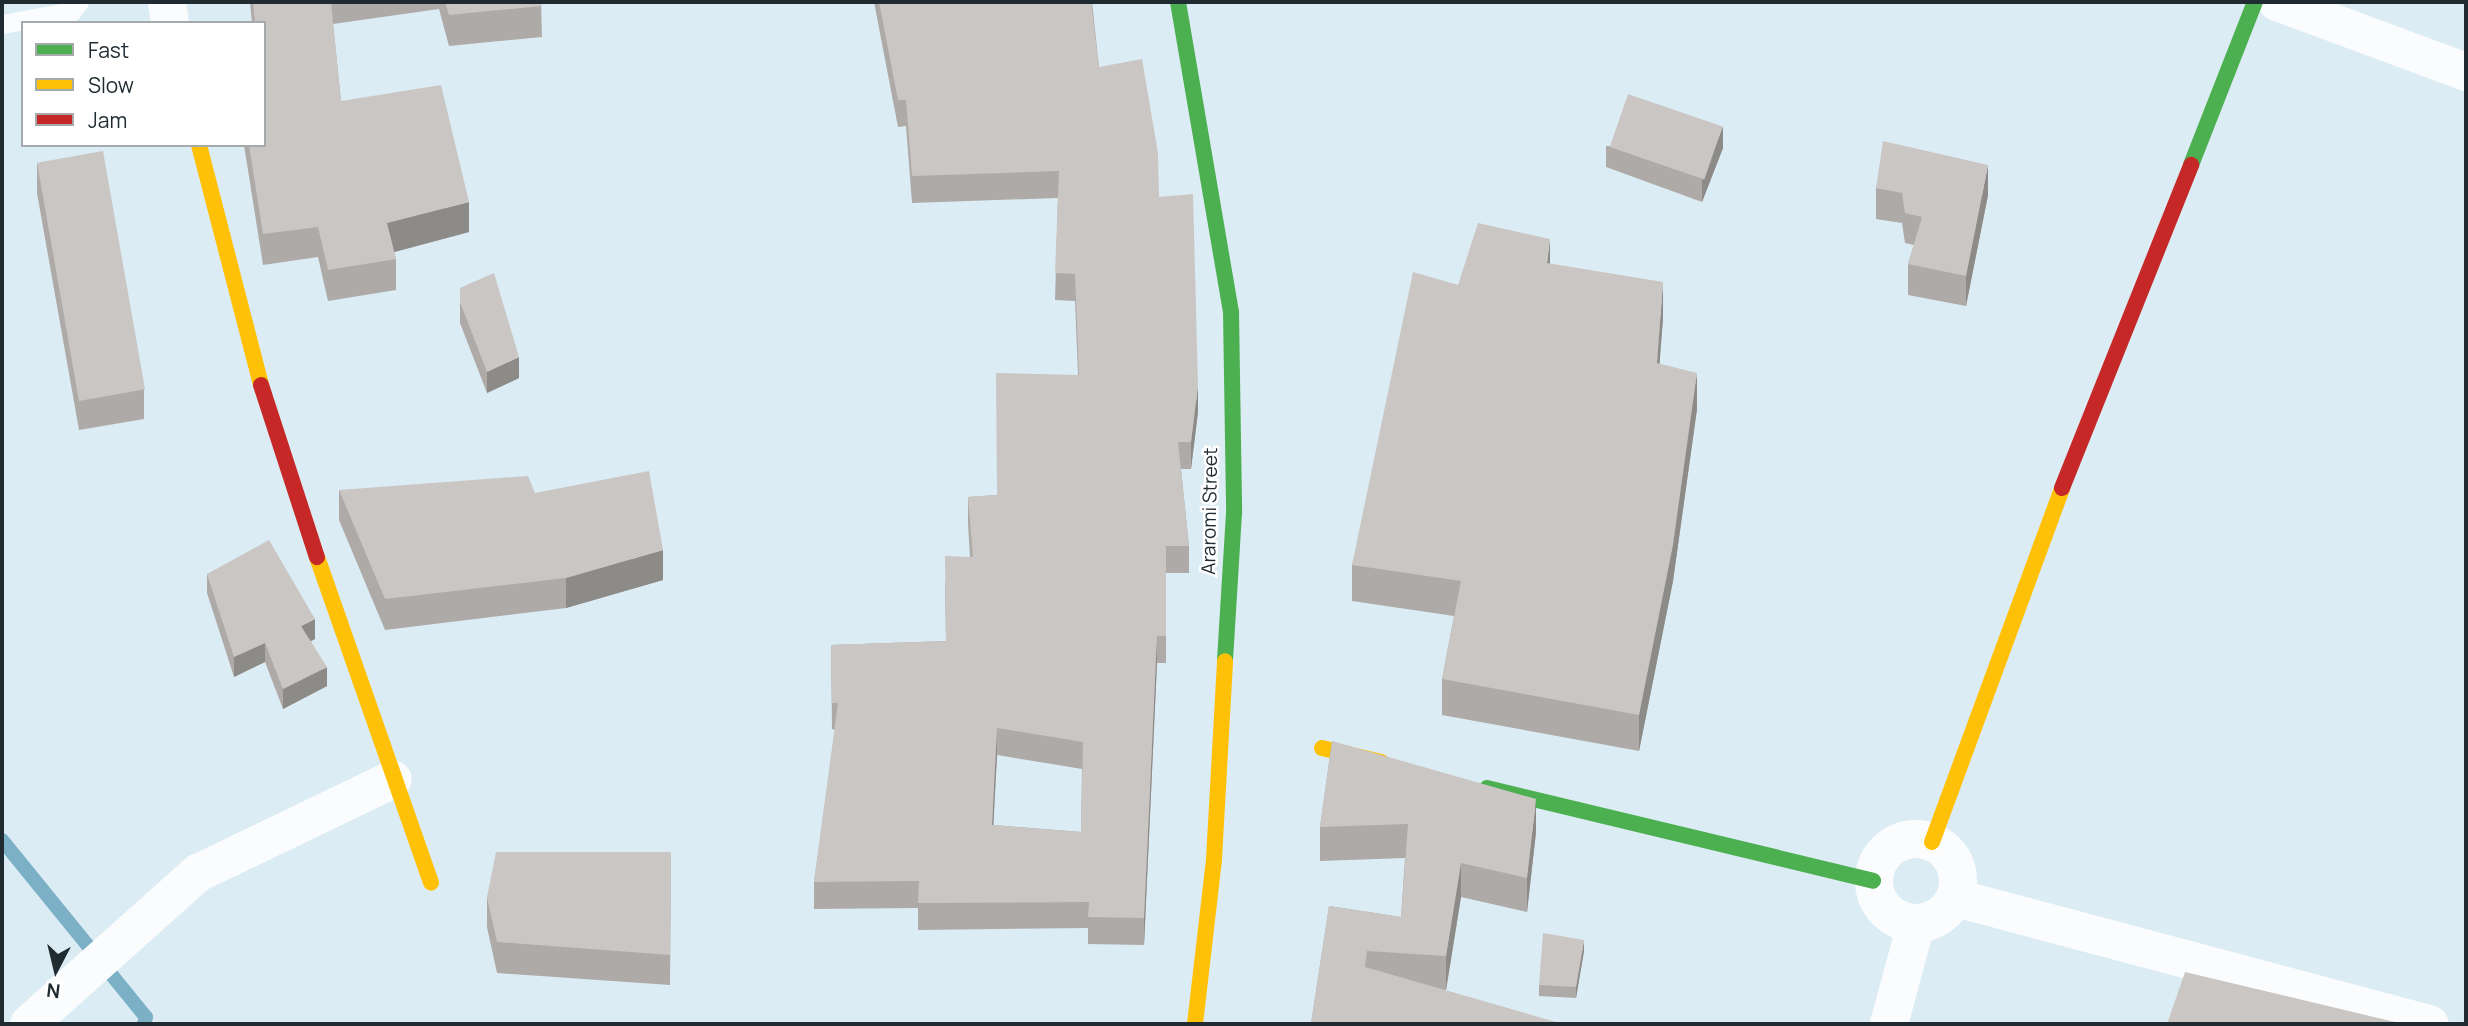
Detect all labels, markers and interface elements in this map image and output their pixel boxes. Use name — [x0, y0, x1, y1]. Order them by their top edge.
legend — [21, 21, 266, 147]
text: Fast — [88, 36, 129, 64]
text: Slow — [88, 71, 134, 99]
text: Jam — [88, 106, 127, 134]
street label: Araromi Street — [1197, 447, 1223, 575]
north arrow — [21, 935, 91, 1005]
text: N — [45, 977, 62, 1005]

